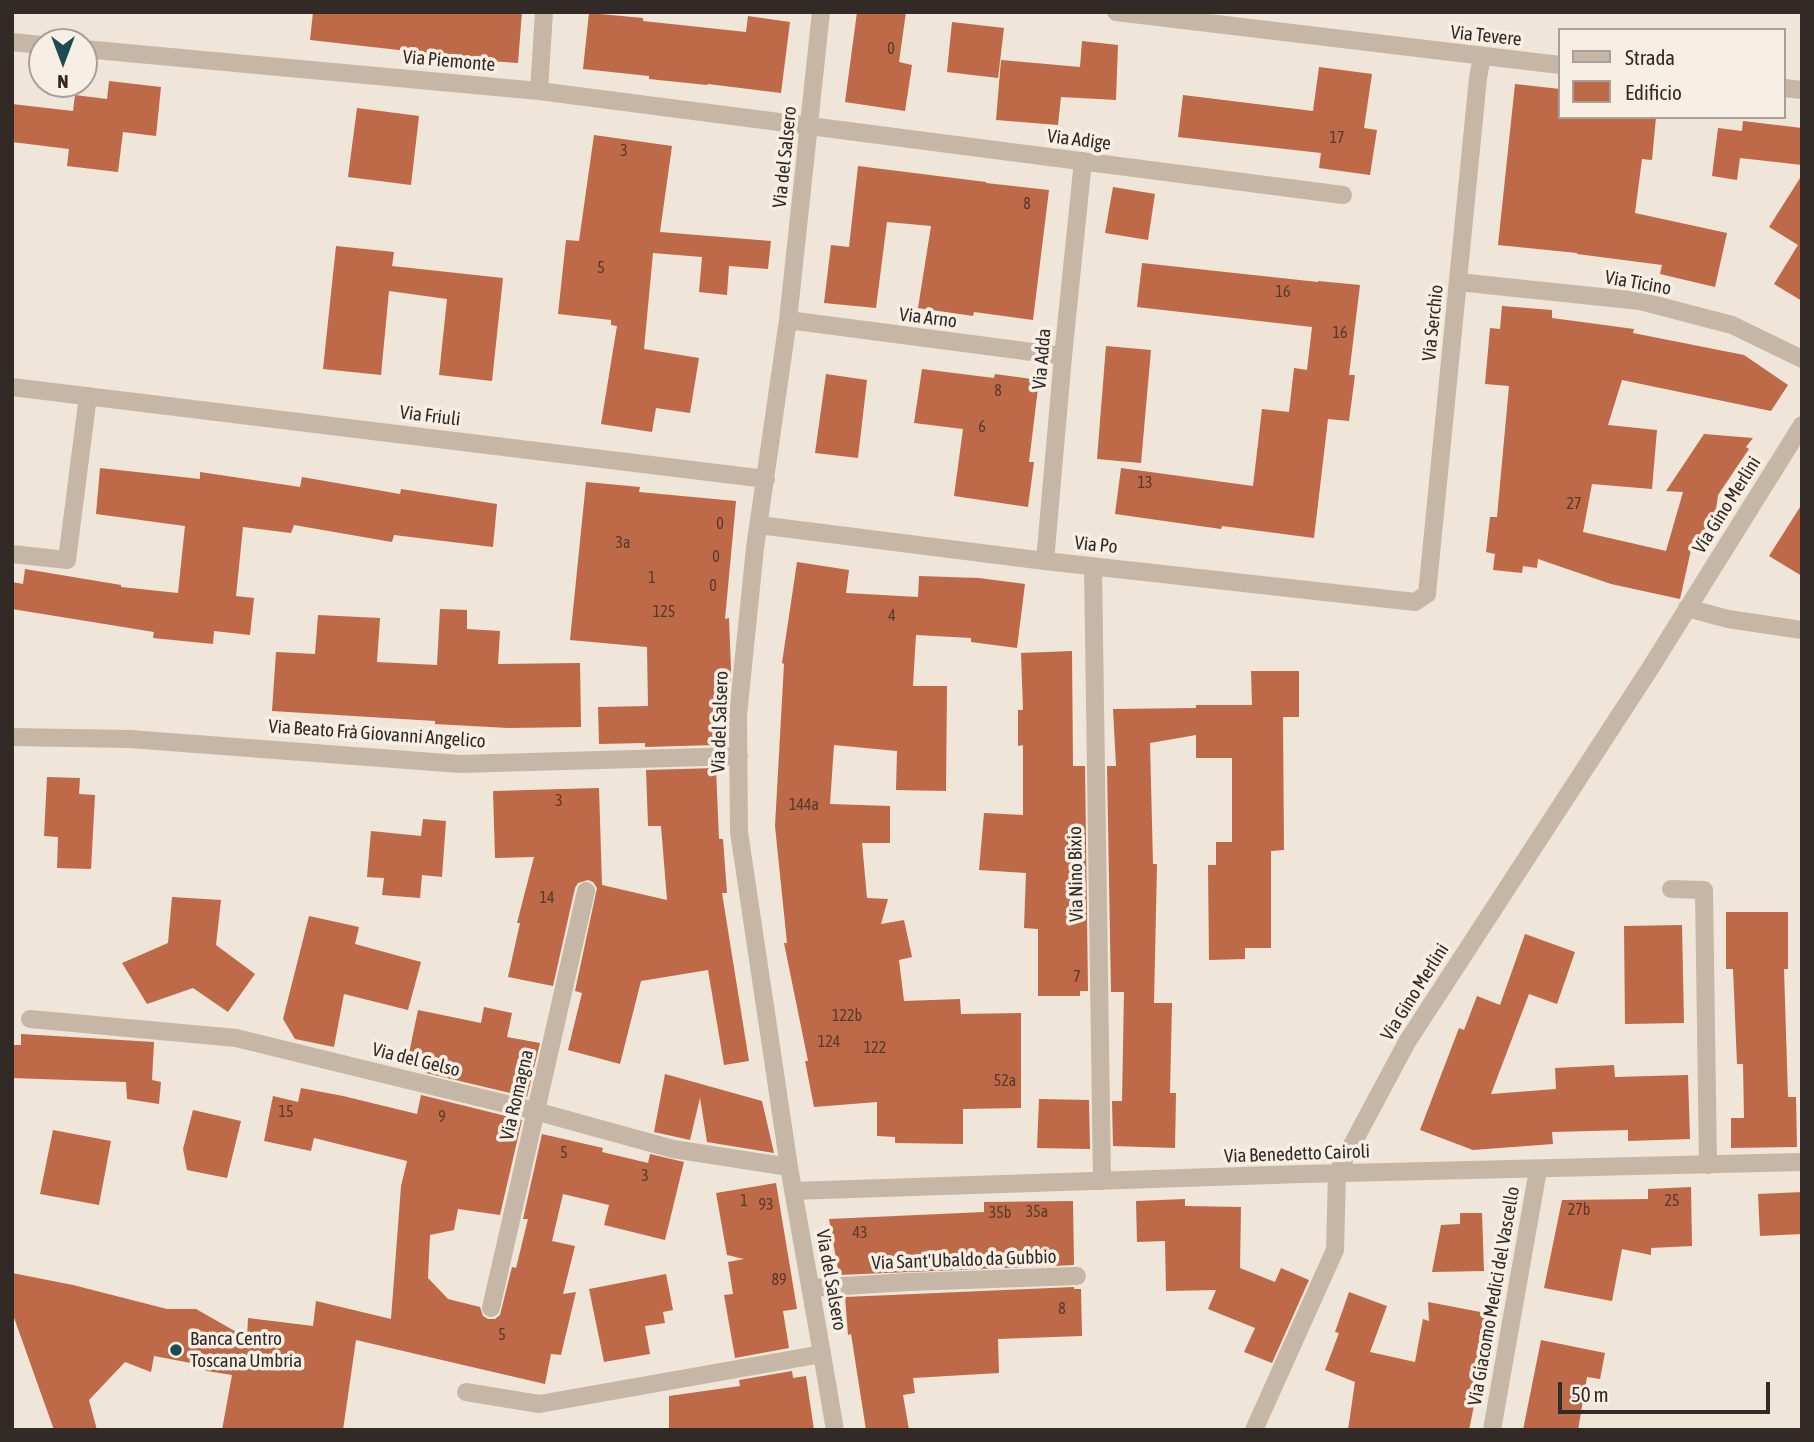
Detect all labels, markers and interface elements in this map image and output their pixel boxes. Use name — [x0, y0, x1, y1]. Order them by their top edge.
street label: Via Tevere — [1449, 21, 1523, 51]
north arrow — [28, 28, 98, 98]
legend — [1559, 28, 1786, 119]
house number: 0 — [887, 39, 895, 59]
text: Strada — [1625, 45, 1675, 69]
street label: Via Piemonte — [402, 46, 496, 76]
text: N — [57, 71, 69, 93]
text: Edificio — [1625, 80, 1682, 104]
street label: Via del Salsero — [768, 105, 802, 209]
street label: Via Adige — [1046, 125, 1112, 155]
house number: 17 — [1329, 128, 1345, 148]
house number: 3 — [620, 141, 628, 161]
house number: 8 — [1023, 194, 1031, 214]
house number: 5 — [597, 258, 605, 278]
street label: Via Ticino — [1603, 266, 1673, 300]
house number: 16 — [1275, 282, 1291, 302]
street label: Via Serchio — [1418, 284, 1448, 362]
street label: Via Arno — [898, 303, 958, 333]
house number: 16 — [1332, 323, 1348, 343]
street label: Via Adda — [1028, 327, 1056, 391]
house number: 8 — [994, 381, 1002, 401]
street label: Via Friuli — [398, 401, 462, 431]
house number: 6 — [978, 417, 986, 437]
street label: Via Gino Merlini — [1688, 452, 1766, 558]
house number: 13 — [1137, 473, 1153, 493]
house number: 27 — [1566, 494, 1582, 514]
house number: 0 — [716, 514, 724, 534]
street label: Via Po — [1073, 531, 1119, 559]
house number: 3a — [616, 533, 630, 553]
house number: 0 — [712, 547, 720, 567]
house number: 1 — [648, 568, 656, 588]
house number: 0 — [709, 576, 717, 596]
house number: 125 — [653, 602, 675, 622]
house number: 4 — [888, 606, 896, 626]
street label: Via del Salsero — [707, 671, 733, 773]
street label: Via Beato Frà Giovanni Angelico — [268, 715, 486, 753]
house number: 3 — [555, 791, 563, 811]
house number: 144a — [789, 795, 819, 815]
street label: Via Nino Bixio — [1064, 826, 1088, 922]
house number: 14 — [539, 888, 555, 908]
street label: Via Gino Merlini — [1376, 939, 1454, 1045]
house number: 7 — [1073, 967, 1081, 987]
house number: 122b — [832, 1006, 862, 1026]
house number: 124 — [818, 1032, 840, 1052]
street label: Via del Gelso — [370, 1038, 462, 1082]
house number: 122 — [864, 1038, 886, 1058]
street label: Via Romagna — [496, 1047, 538, 1143]
house number: 52a — [994, 1071, 1016, 1091]
house number: 15 — [278, 1102, 294, 1122]
house number: 9 — [438, 1107, 446, 1127]
street label: Via Benedetto Cairoli — [1224, 1140, 1370, 1168]
house number: 5 — [560, 1143, 568, 1163]
house number: 3 — [641, 1166, 649, 1186]
street label: Via Giacomo Medici del Vascello — [1463, 1185, 1525, 1407]
house number: 1 — [740, 1191, 748, 1211]
house number: 25 — [1664, 1191, 1680, 1211]
house number: 93 — [758, 1195, 774, 1215]
house number: 27b — [1568, 1200, 1590, 1220]
house number: 35a — [1026, 1202, 1048, 1222]
house number: 35b — [989, 1203, 1011, 1223]
house number: 43 — [852, 1223, 868, 1243]
street label: Via del Salsero — [811, 1228, 851, 1332]
street label: Via Sant'Ubaldo da Gubbio — [871, 1245, 1057, 1275]
house number: 89 — [771, 1270, 787, 1290]
house number: 8 — [1058, 1299, 1066, 1319]
house number: 5 — [498, 1325, 506, 1345]
place label: Banca Centro Toscana Umbria — [190, 1328, 302, 1372]
marker: Banca Centro Toscana Umbria — [168, 1342, 184, 1358]
scale bar — [1562, 1368, 1774, 1412]
text: 50 m — [1571, 1382, 1609, 1406]

